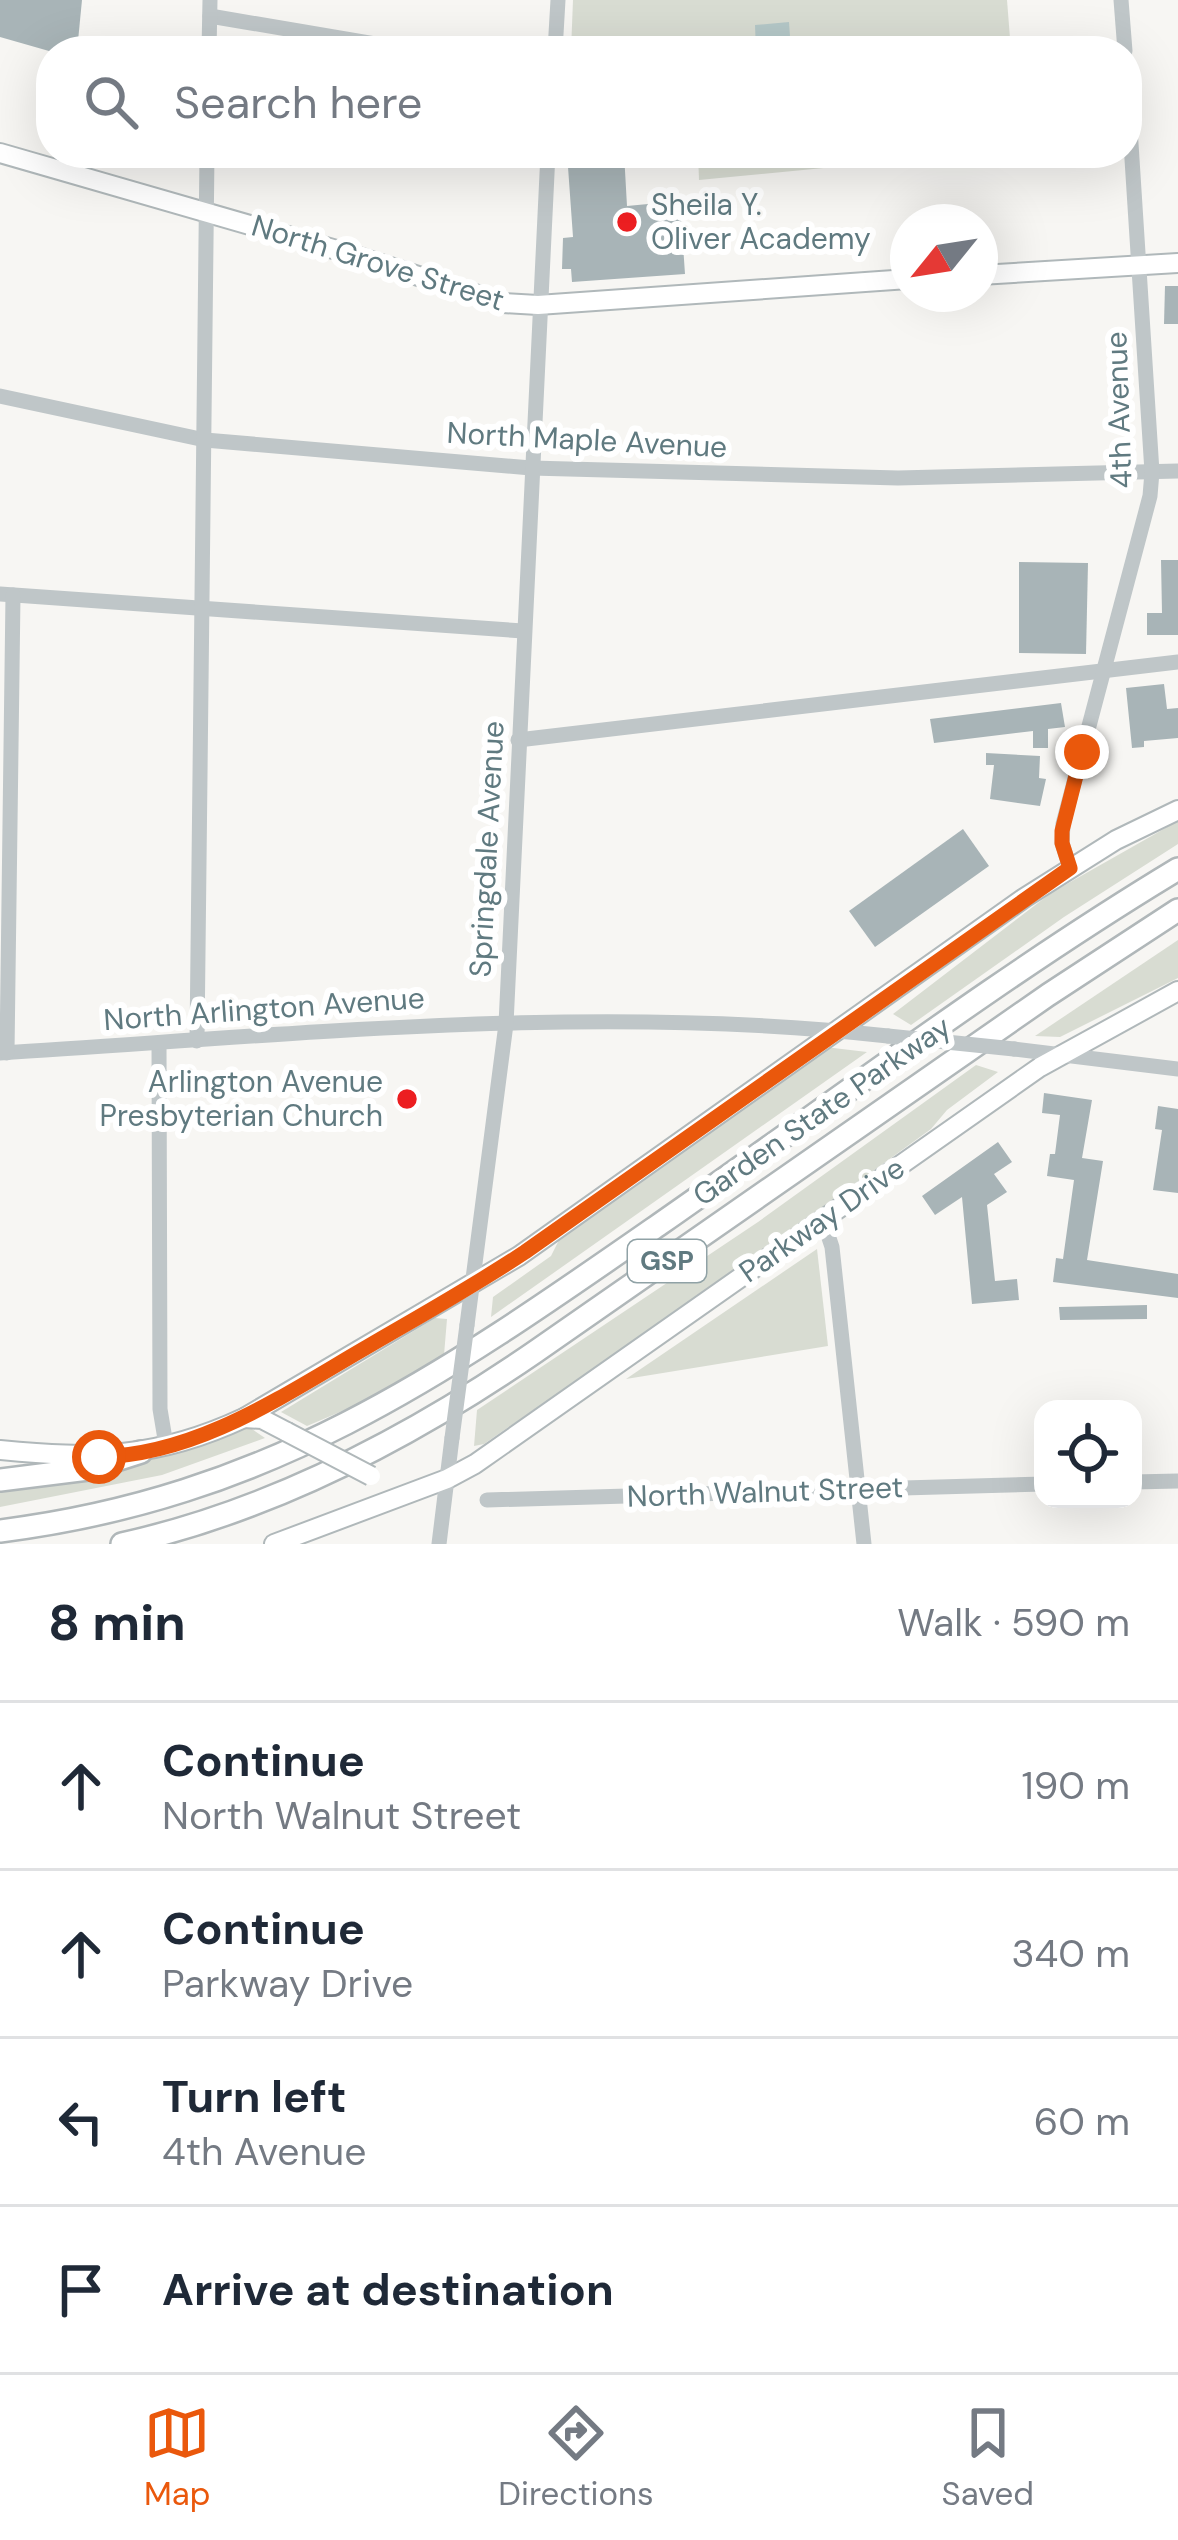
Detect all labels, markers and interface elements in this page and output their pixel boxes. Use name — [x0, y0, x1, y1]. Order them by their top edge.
search box — [36, 36, 1142, 168]
icon: search — [78, 69, 144, 135]
text: Search here — [174, 73, 422, 132]
place label: Sheila Y. Oliver Academy — [651, 185, 871, 258]
north arrow — [890, 204, 998, 312]
street label: North Grove Street — [247, 206, 509, 319]
marker: Sheila Y. Oliver Academy — [614, 209, 640, 235]
street label: 4th Avenue — [1096, 331, 1141, 489]
street label: North Maple Avenue — [446, 413, 728, 466]
street label: Springdale Avenue — [460, 720, 513, 978]
route end — [1055, 725, 1109, 779]
street label: North Arlington Avenue — [102, 978, 426, 1039]
street label: Garden State Parkway — [685, 1007, 959, 1214]
place label: Arlington Avenue Presbyterian Church — [100, 1062, 383, 1135]
marker: Arlington Avenue Presbyterian Church — [394, 1086, 420, 1112]
street label: Parkway Drive — [731, 1148, 912, 1291]
road number: GSP — [628, 1240, 706, 1282]
map controls — [1034, 1400, 1142, 1508]
button: locate — [1034, 1400, 1142, 1508]
route start — [72, 1430, 126, 1484]
street label: North Walnut Street — [626, 1467, 904, 1516]
text: 8 min — [48, 1589, 186, 1656]
text: Walk · 590 m — [897, 1597, 1130, 1648]
text: Continue — [162, 1731, 365, 1790]
icon: ahead — [48, 1753, 114, 1819]
text: 190 m — [1022, 1760, 1130, 1811]
text: North Walnut Street — [162, 1790, 521, 1841]
text: Continue — [162, 1899, 365, 1958]
icon: ahead — [48, 1921, 114, 1987]
text: 340 m — [1011, 1928, 1130, 1979]
text: Parkway Drive — [162, 1958, 413, 2009]
text: Turn left — [162, 2067, 346, 2126]
icon: left — [48, 2089, 114, 2155]
text: 60 m — [1034, 2096, 1130, 2147]
text: 4th Avenue — [162, 2126, 366, 2177]
icon: arrive — [48, 2257, 114, 2323]
text: Arrive at destination — [162, 2260, 614, 2319]
tab: Map — [144, 2400, 210, 2515]
tab: Directions — [498, 2400, 654, 2515]
tab: Saved — [942, 2400, 1034, 2515]

